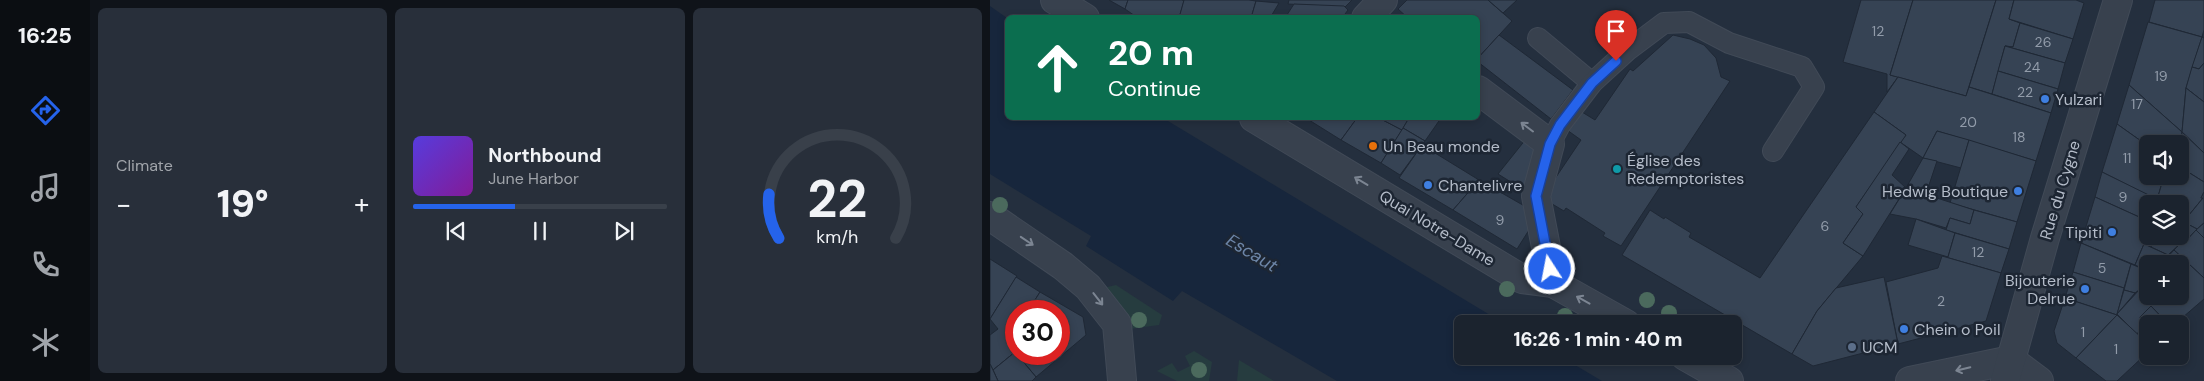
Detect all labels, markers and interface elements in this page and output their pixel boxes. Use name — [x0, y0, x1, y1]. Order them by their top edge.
pin — [1595, 10, 1637, 61]
icon: arrive — [1602, 17, 1630, 45]
text: 16:25 — [18, 21, 72, 50]
house number: 12 — [1872, 22, 1884, 40]
text: 20 m — [1108, 30, 1194, 76]
house number: 26 — [2035, 33, 2051, 51]
icon: ahead — [1025, 35, 1090, 100]
house number: 24 — [2024, 58, 2041, 76]
house number: 19 — [2154, 67, 2168, 85]
text: Continue — [1108, 74, 1201, 103]
house number: 22 — [2017, 83, 2033, 101]
place label: Yulzari — [2055, 89, 2102, 110]
icon: directions — [28, 93, 63, 128]
marker: Yulzari — [2039, 93, 2051, 105]
house number: 17 — [2131, 95, 2143, 113]
house number: 20 — [1959, 113, 1977, 131]
one-way arrow — [1520, 122, 1534, 132]
house number: 18 — [2013, 128, 2025, 146]
map controls — [2139, 135, 2189, 365]
button: sound — [2139, 135, 2189, 185]
place label: Un Beau monde — [1383, 136, 1500, 157]
street label: Rue du Cygne — [2035, 138, 2085, 242]
marker: Un Beau monde — [1367, 140, 1379, 152]
text: Northbound — [488, 143, 601, 168]
house number: 11 — [2123, 149, 2131, 167]
place label: Église des Redemptoristes — [1627, 150, 1744, 189]
text: Climate — [116, 155, 173, 176]
marker: Église des Redemptoristes — [1611, 163, 1623, 175]
text: 22 — [807, 165, 867, 233]
text: June Harbor — [488, 168, 579, 189]
icon: music — [28, 170, 63, 205]
place label: Chantelivre — [1438, 175, 1522, 196]
one-way arrow — [1354, 176, 1368, 186]
text: 19° — [217, 179, 269, 229]
marker: Chantelivre — [1422, 179, 1434, 191]
place label: Hedwig Boutique — [1882, 181, 2008, 202]
street label: Quai Notre-Dame — [1375, 185, 1499, 271]
marker: Hedwig Boutique — [2012, 185, 2024, 197]
text: − — [116, 186, 131, 223]
text: + — [354, 186, 369, 223]
house number: 9 — [2119, 188, 2128, 206]
button: layers — [2139, 195, 2189, 245]
house number: 9 — [1496, 211, 1505, 229]
icon: previous — [442, 217, 470, 245]
icon: pause — [526, 217, 554, 245]
icon: next — [610, 217, 638, 245]
house number: 6 — [1821, 217, 1829, 235]
place label: Tipiti — [2065, 222, 2102, 243]
text: km/h — [816, 225, 858, 249]
marker: Tipiti — [2106, 226, 2118, 238]
water label: Escaut — [1222, 228, 1283, 278]
one-way arrow — [1019, 236, 1033, 246]
position arrow — [1523, 242, 1575, 294]
house number: 12 — [1972, 243, 1984, 261]
icon: phone — [28, 247, 63, 282]
button: + — [2139, 255, 2189, 305]
house number: 5 — [2098, 259, 2106, 277]
place label: Bijouterie Delrue — [2005, 270, 2075, 309]
marker: Bijouterie Delrue — [2079, 283, 2091, 295]
one-way arrow — [1092, 292, 1103, 305]
house number: 2 — [1937, 292, 1945, 310]
one-way arrow — [1576, 295, 1591, 305]
speed limit sign: 30 — [1005, 300, 1070, 365]
button: − — [2139, 315, 2189, 365]
place label: Chein o Poil — [1914, 319, 2001, 340]
marker: Chein o Poil — [1898, 323, 1910, 335]
house number: 1 — [2081, 323, 2085, 341]
icon: climate — [28, 325, 63, 360]
text: 16:26 · 1 min · 40 m — [1513, 327, 1683, 352]
place label: UCM — [1862, 337, 1897, 358]
house number: 1 — [2114, 340, 2118, 358]
marker: UCM — [1846, 341, 1858, 353]
one-way arrow — [1955, 365, 1971, 374]

